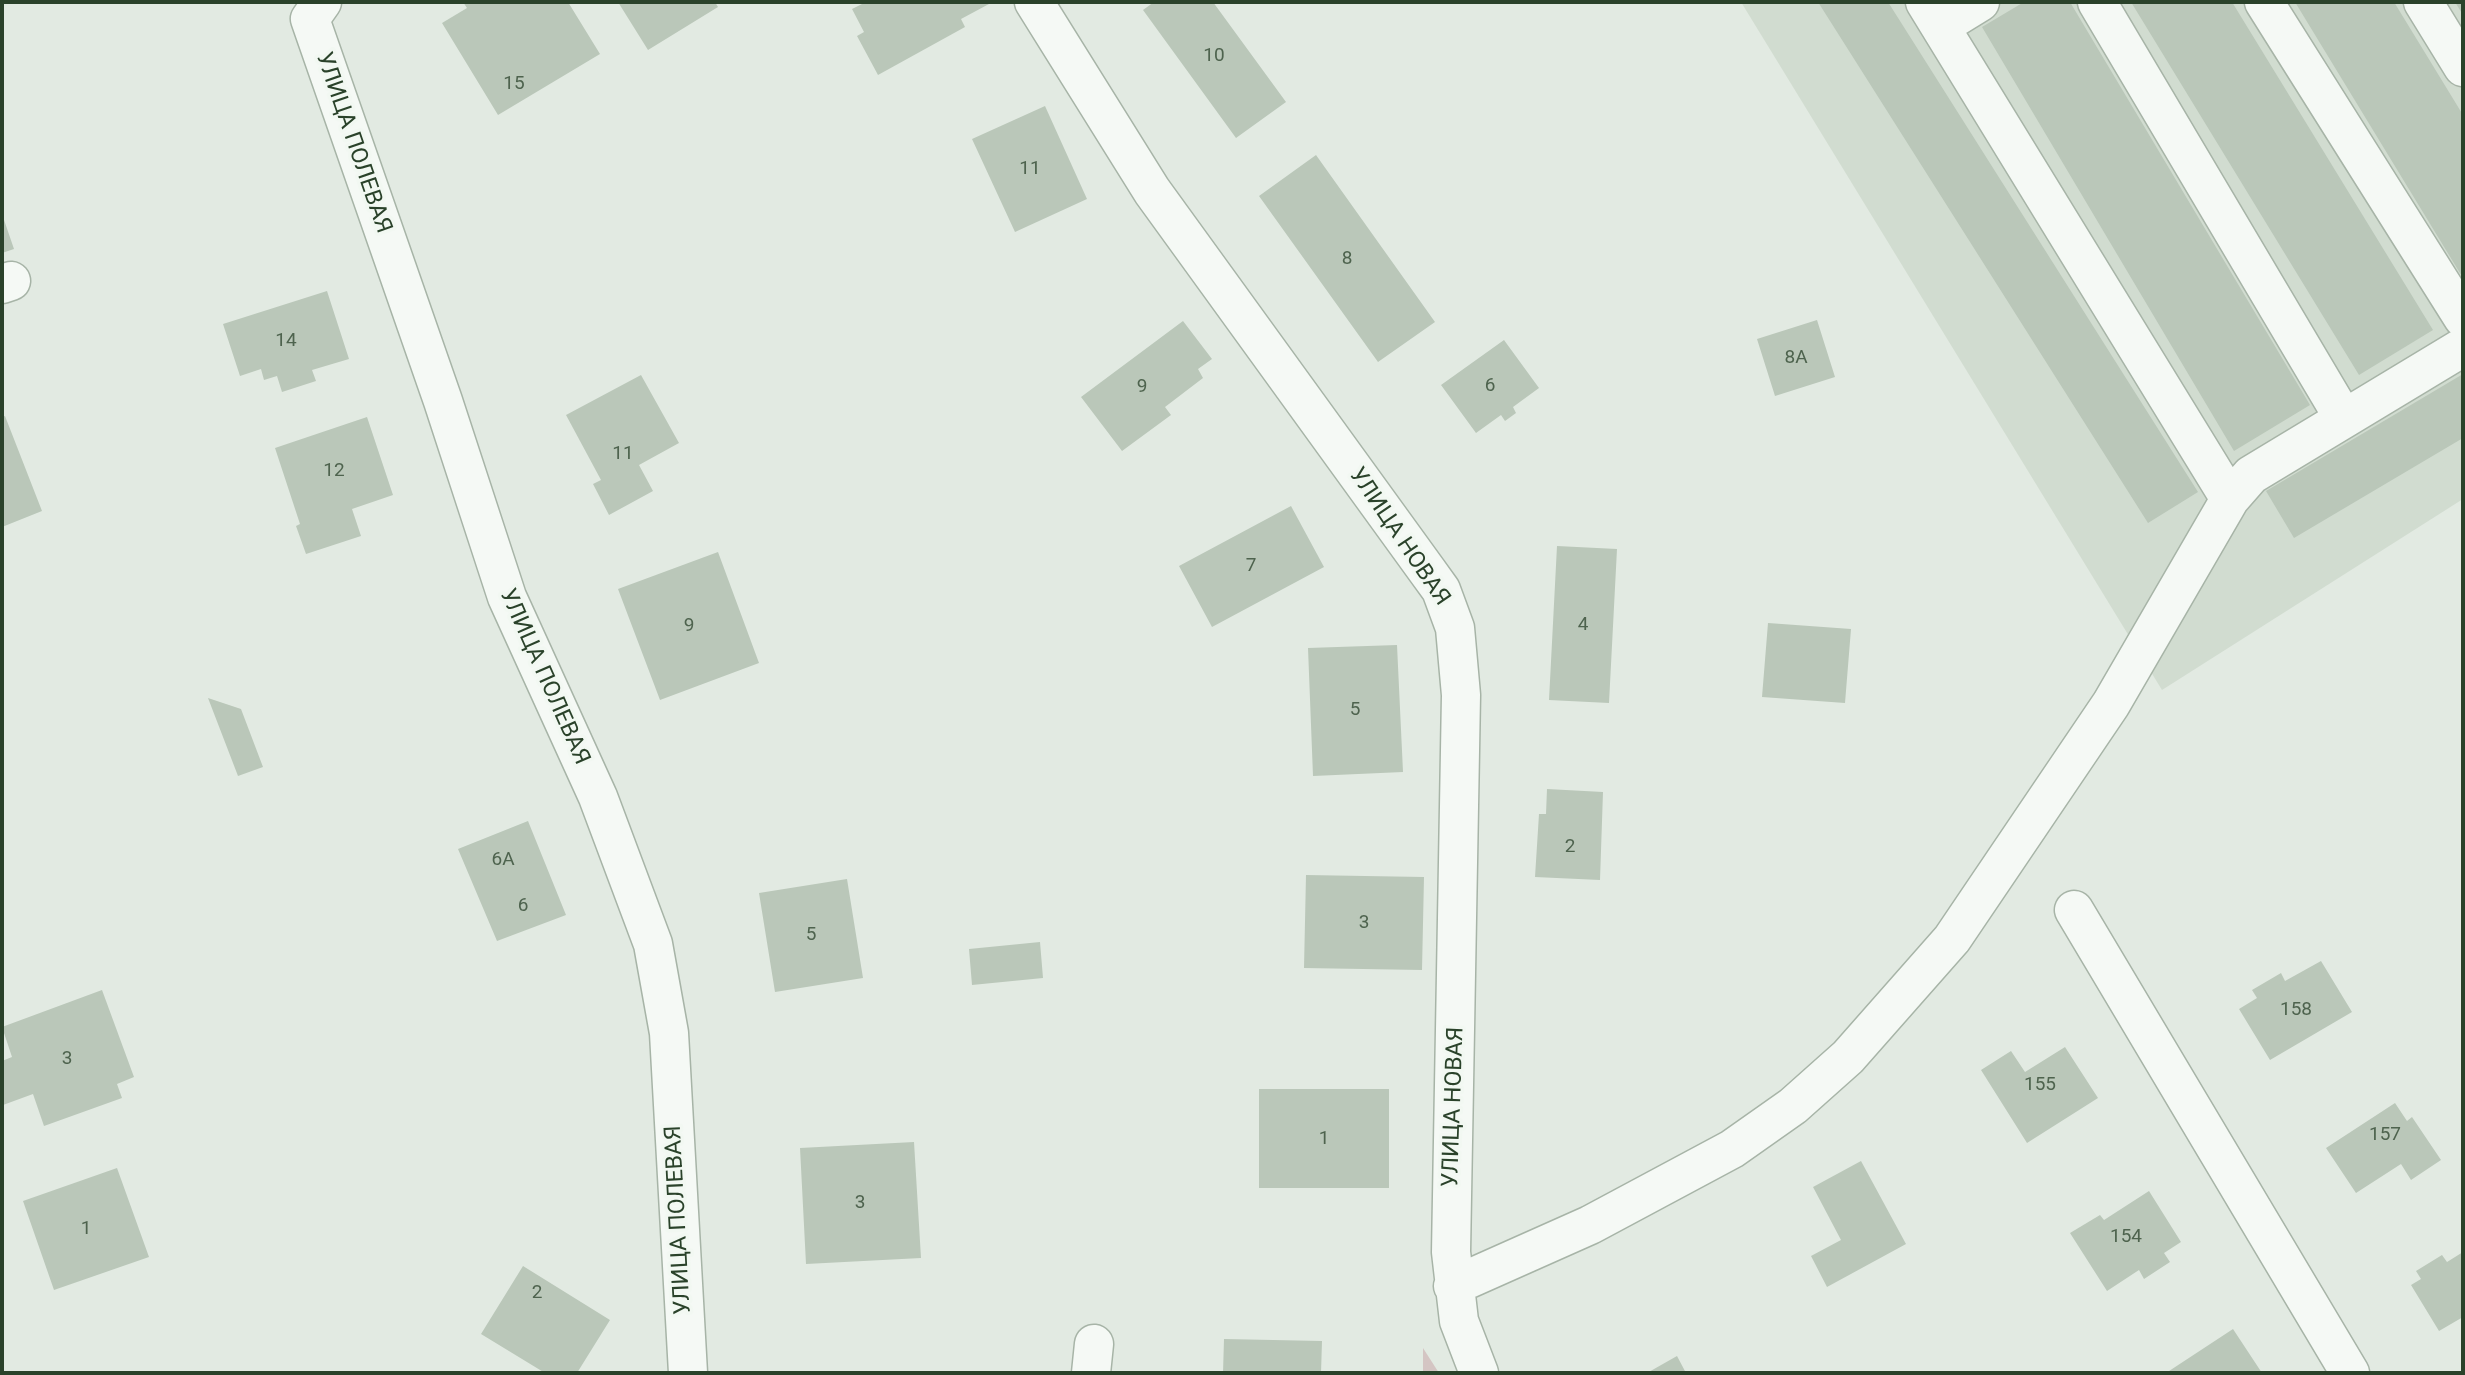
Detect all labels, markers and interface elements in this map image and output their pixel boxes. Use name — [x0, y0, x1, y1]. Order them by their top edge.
house number: 10 — [1203, 45, 1225, 67]
street label: УЛИЦА ПОЛЕВАЯ — [309, 49, 397, 237]
house number: 15 — [503, 73, 525, 95]
house number: 11 — [1019, 158, 1041, 180]
house number: 8 — [1342, 248, 1352, 270]
house number: 14 — [275, 330, 297, 352]
house number: 8А — [1784, 347, 1808, 369]
house number: 6 — [1485, 375, 1495, 397]
house number: 9 — [1137, 376, 1147, 398]
house number: 11 — [612, 443, 634, 465]
house number: 12 — [323, 460, 345, 482]
street label: УЛИЦА НОВАЯ — [1343, 463, 1455, 611]
house number: 7 — [1246, 555, 1256, 577]
street label: УЛИЦА ПОЛЕВАЯ — [493, 585, 595, 769]
house number: 4 — [1578, 614, 1588, 636]
house number: 9 — [684, 615, 694, 637]
house number: 5 — [1350, 699, 1360, 721]
house number: 2 — [1565, 836, 1575, 858]
house number: 6А — [491, 849, 515, 871]
house number: 6 — [518, 895, 528, 917]
house number: 3 — [1359, 912, 1369, 934]
house number: 5 — [806, 924, 816, 946]
house number: 158 — [2280, 999, 2312, 1021]
street label: УЛИЦА НОВАЯ — [1437, 1026, 1471, 1188]
house number: 3 — [62, 1048, 72, 1070]
house number: 155 — [2024, 1074, 2056, 1096]
house number: 157 — [2369, 1124, 2401, 1146]
street label: УЛИЦА ПОЛЕВАЯ — [660, 1125, 698, 1315]
house number: 1 — [1319, 1128, 1329, 1150]
house number: 3 — [855, 1192, 865, 1214]
house number: 1 — [81, 1218, 91, 1240]
house number: 154 — [2110, 1226, 2142, 1248]
house number: 2 — [532, 1282, 542, 1304]

